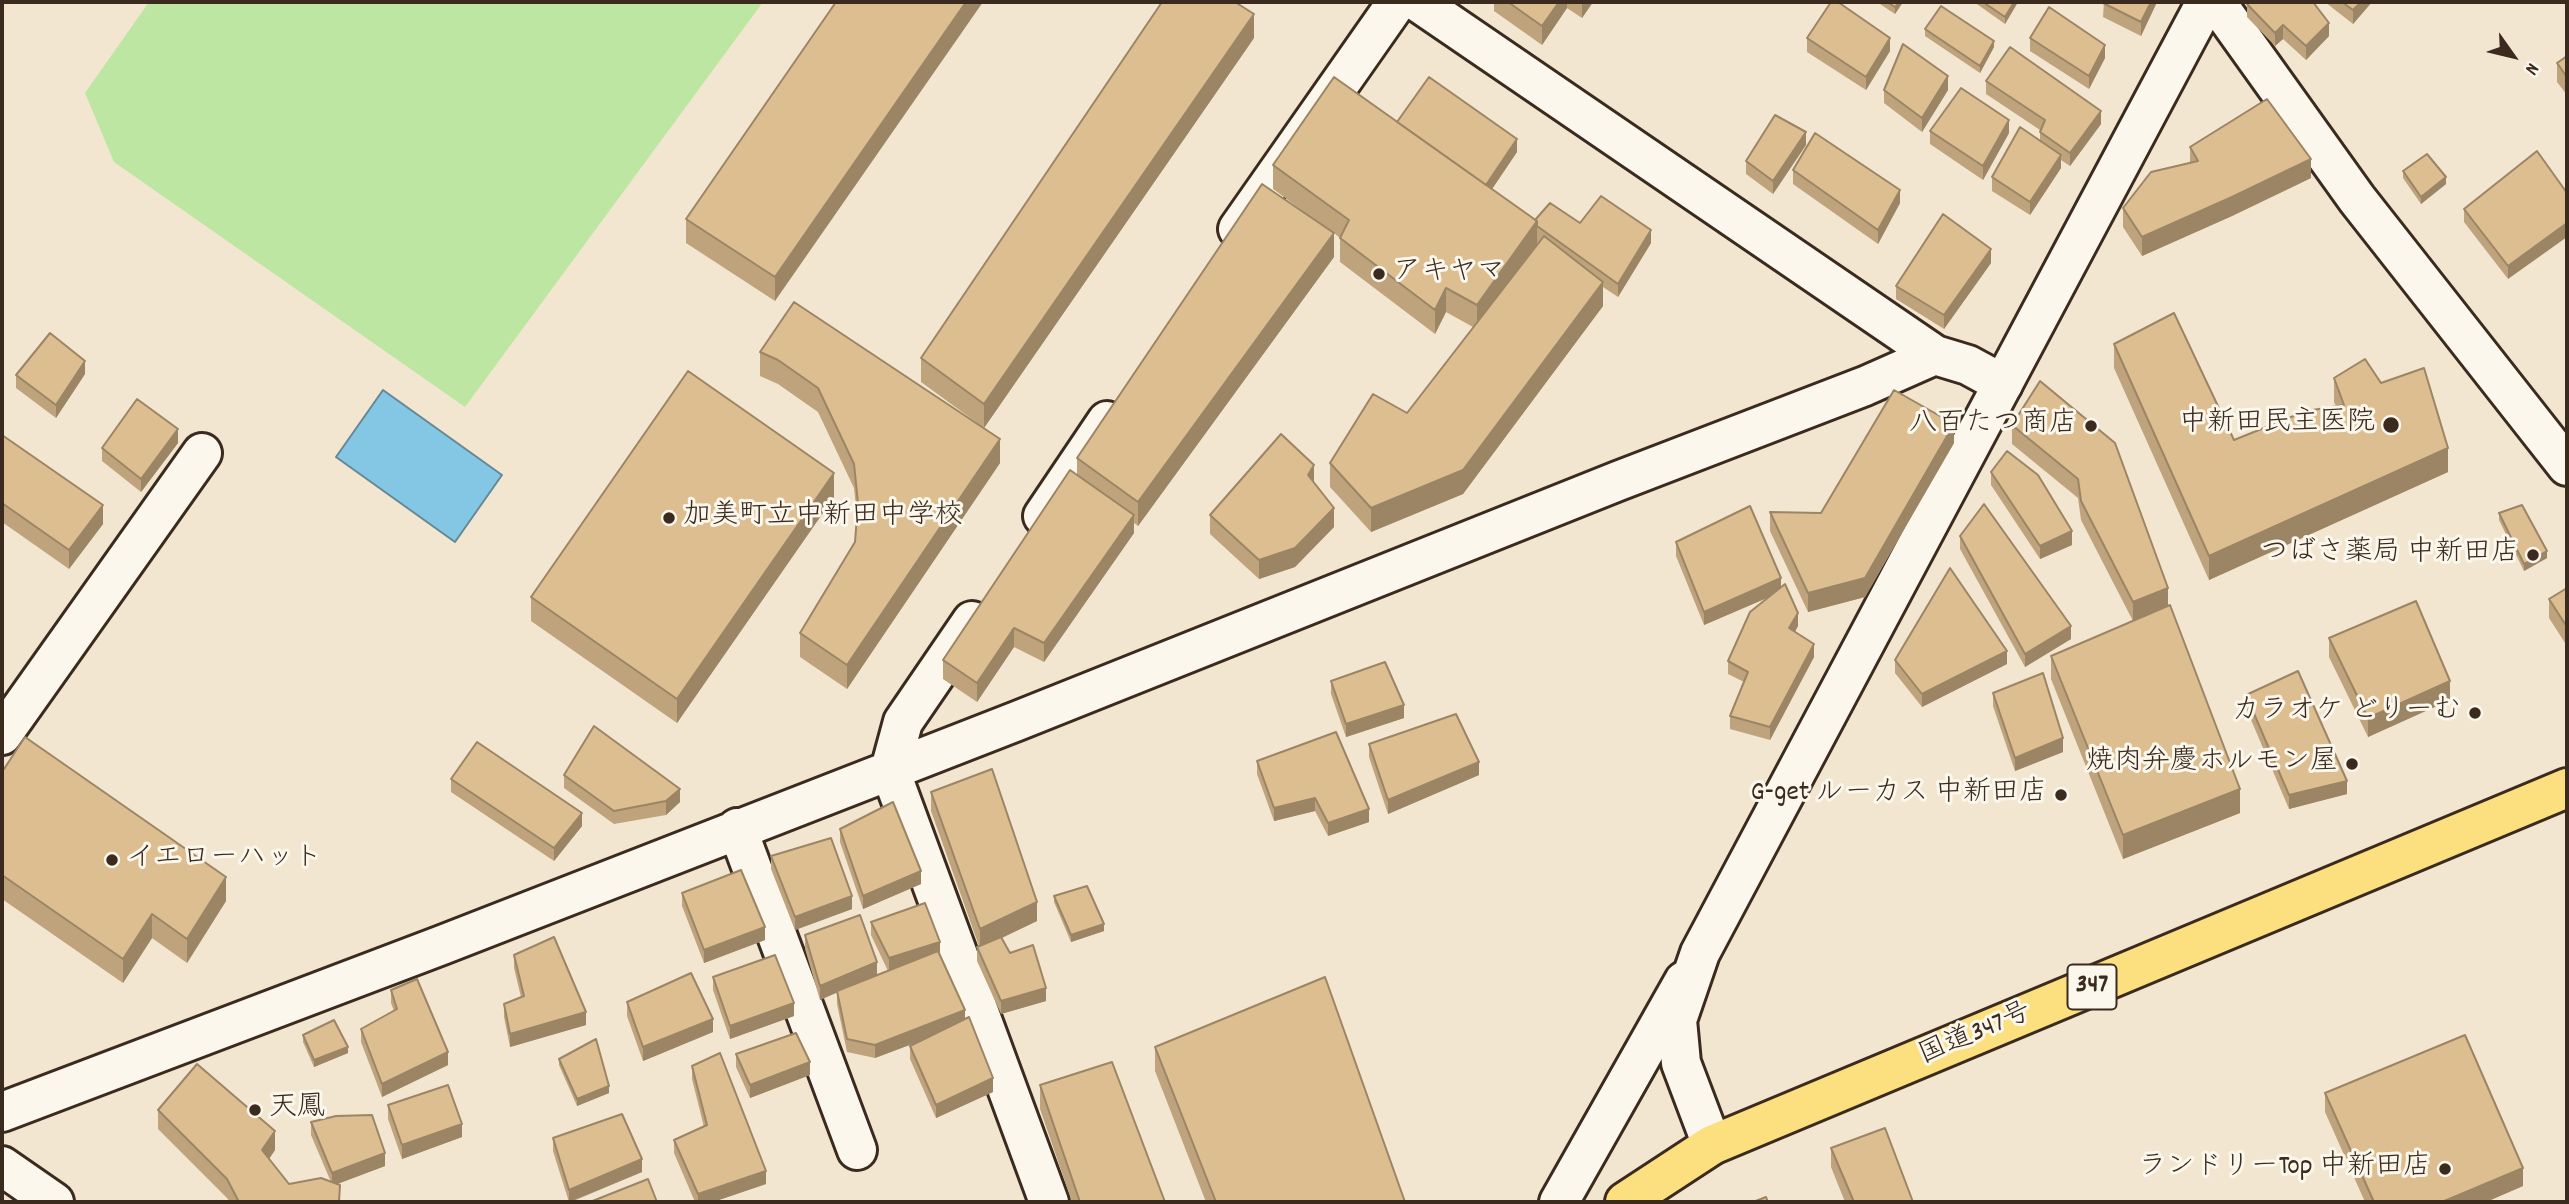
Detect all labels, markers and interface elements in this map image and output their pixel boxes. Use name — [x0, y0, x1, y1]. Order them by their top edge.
north arrow — [2478, 21, 2548, 91]
text: N — [2517, 57, 2545, 79]
place label: アキヤマ — [1393, 257, 1505, 291]
marker: アキヤマ — [1371, 266, 1387, 282]
place label: 中新田民主医院 — [2179, 408, 2375, 442]
place label: 八百たつ商店 — [1909, 409, 2077, 443]
marker: 中新田民主医院 — [2381, 415, 2401, 435]
marker: 八百たつ商店 — [2083, 418, 2099, 434]
place label: 加美町立中新田中学校 — [683, 501, 963, 535]
marker: 加美町立中新田中学校 — [661, 510, 677, 526]
place label: つばさ薬局 中新田店 — [2261, 538, 2519, 572]
marker: つばさ薬局 中新田店 — [2525, 547, 2541, 563]
place label: カラオケ どりーむ — [2232, 696, 2461, 730]
marker: カラオケ どりーむ — [2467, 705, 2483, 721]
place label: 焼肉弁慶ホルモン屋 — [2086, 747, 2338, 781]
marker: 焼肉弁慶ホルモン屋 — [2344, 756, 2360, 772]
place label: G-get ルーカス 中新田店 — [1750, 778, 2047, 812]
marker: G-get ルーカス 中新田店 — [2053, 787, 2069, 803]
place label: イエローハット — [126, 843, 322, 877]
marker: イエローハット — [104, 852, 120, 868]
road number: 347 — [2068, 964, 2116, 1010]
street label: 国道347号 — [1915, 997, 2037, 1075]
place label: 天鳳 — [269, 1093, 325, 1127]
marker: 天鳳 — [247, 1102, 263, 1118]
place label: ランドリーTop 中新田店 — [2139, 1152, 2431, 1186]
marker: ランドリーTop 中新田店 — [2437, 1161, 2453, 1177]

